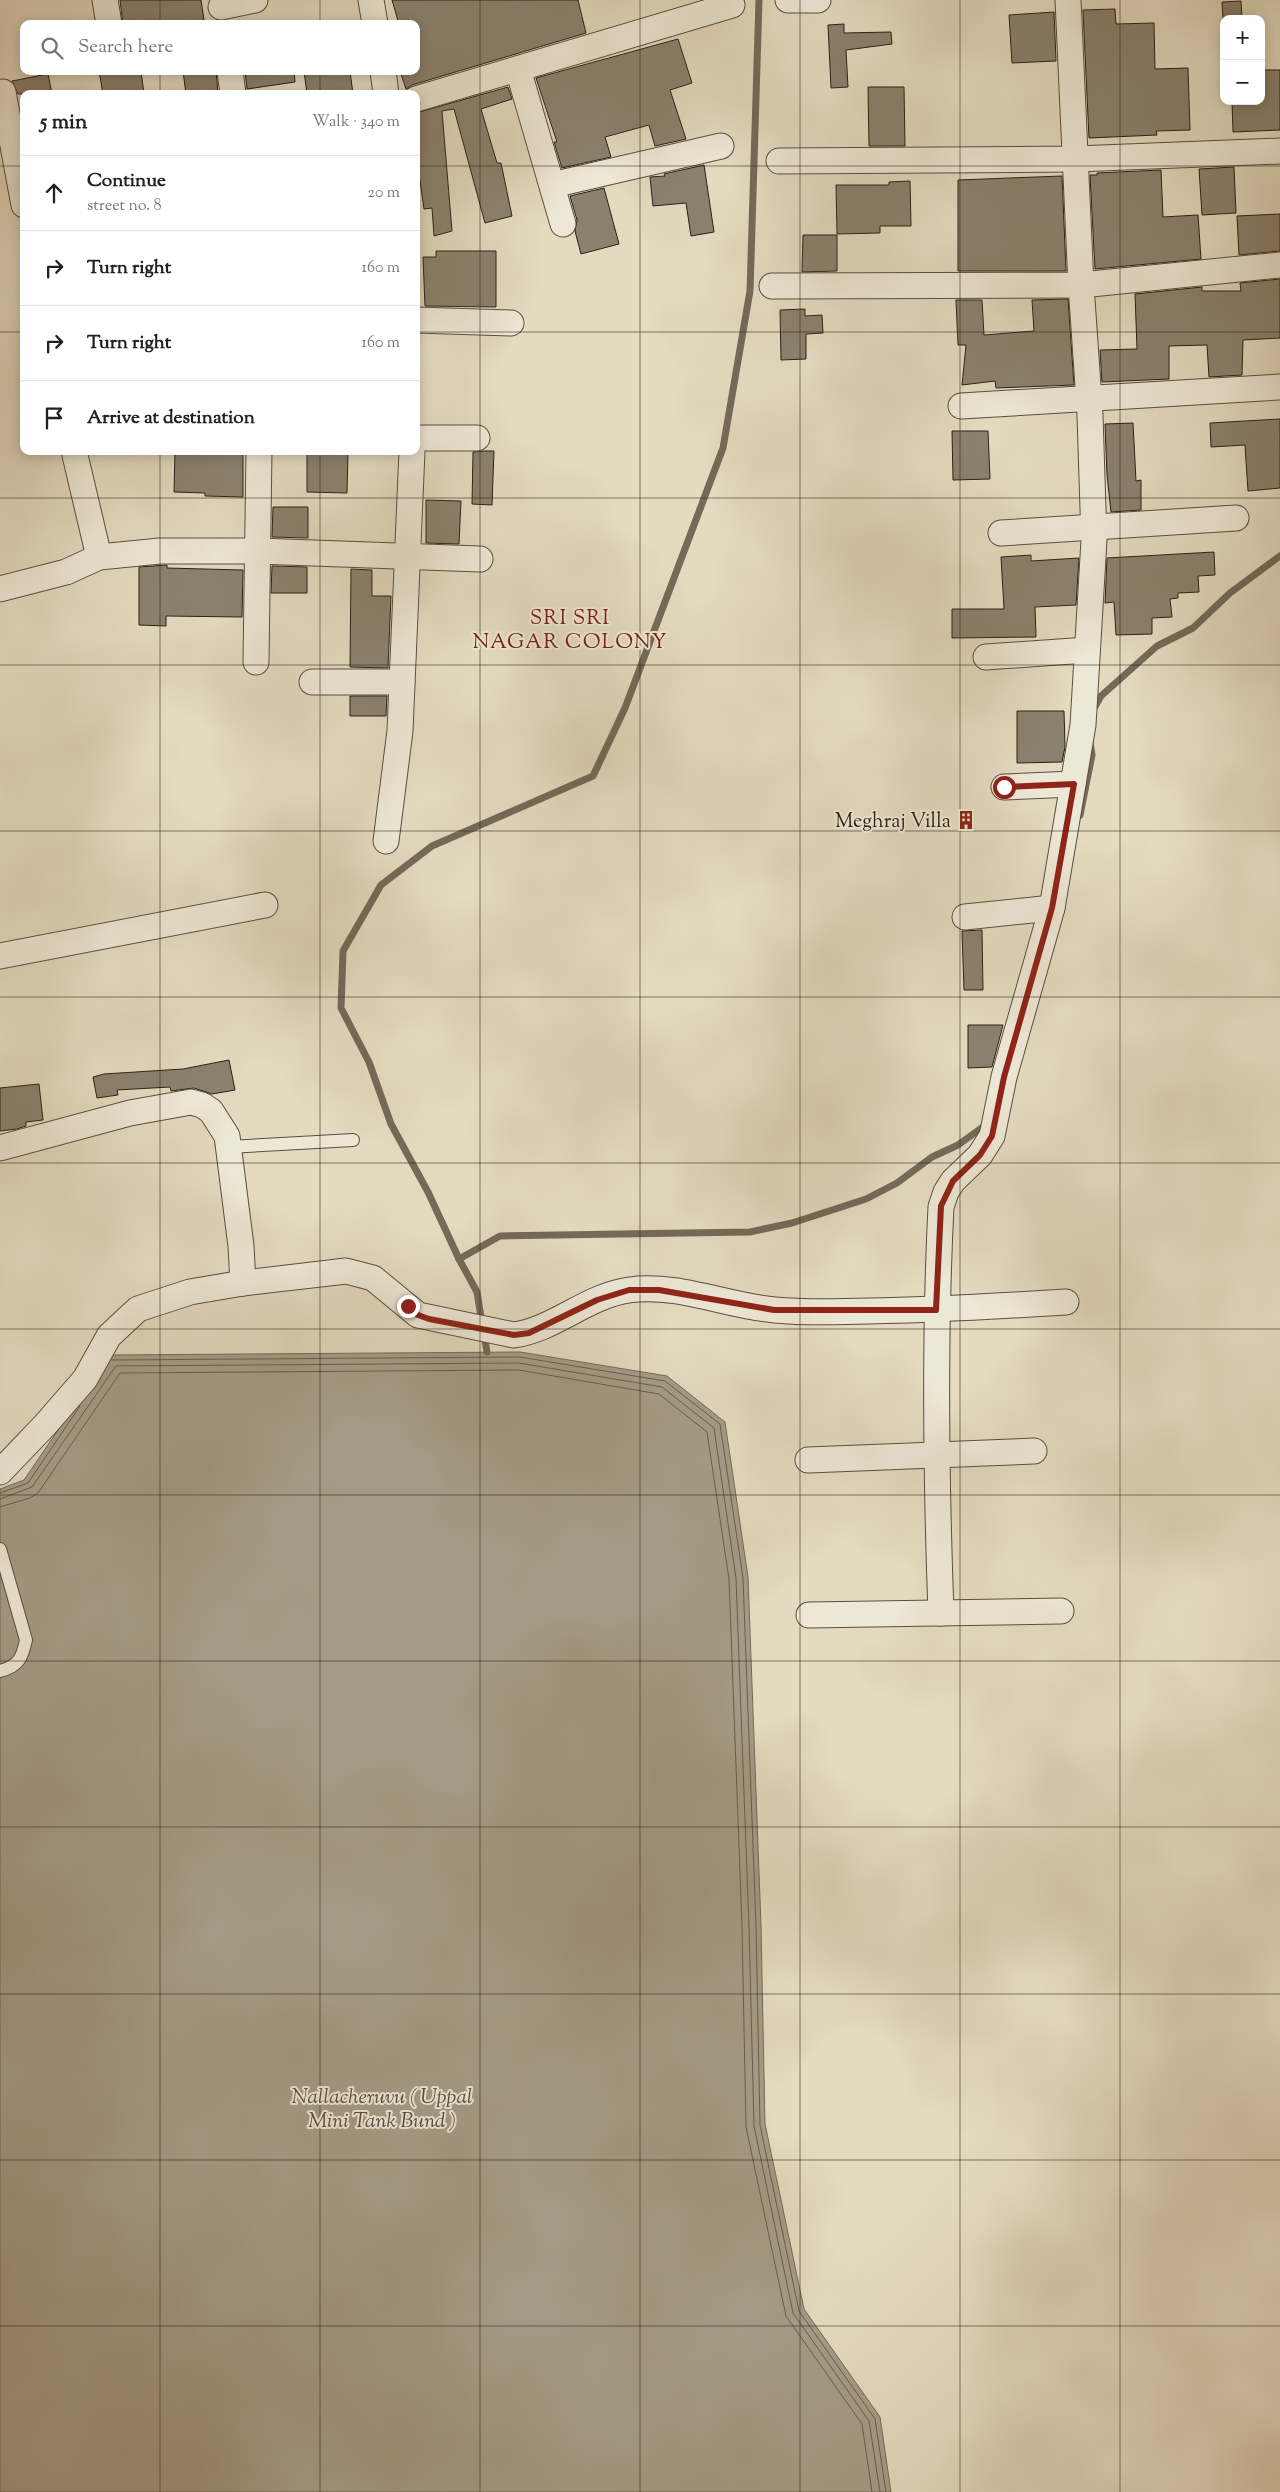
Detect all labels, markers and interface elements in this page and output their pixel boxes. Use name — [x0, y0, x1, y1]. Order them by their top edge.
map controls — [1220, 15, 1265, 105]
button: + — [1220, 15, 1265, 60]
search box — [20, 20, 420, 75]
icon: search — [38, 34, 66, 62]
text: Search here — [78, 34, 173, 61]
button: − — [1220, 60, 1265, 105]
text: 5 min — [40, 108, 87, 138]
text: Walk · 340 m — [312, 111, 400, 134]
text: Continue — [87, 168, 166, 195]
icon: ahead — [40, 179, 68, 207]
text: 20 m — [367, 182, 400, 205]
text: street no. 8 — [87, 195, 162, 218]
icon: right — [40, 254, 68, 282]
text: Turn right — [87, 255, 171, 282]
text: 160 m — [362, 257, 400, 280]
icon: right — [40, 329, 68, 357]
text: Turn right — [87, 330, 171, 357]
text: 160 m — [362, 332, 400, 355]
icon: arrive — [40, 404, 68, 432]
text: Arrive at destination — [87, 405, 255, 432]
district label: SRI SRI NAGAR COLONY — [472, 604, 668, 658]
route start — [993, 776, 1016, 799]
place label: Meghraj Villa — [835, 808, 951, 837]
building icon: Meghraj Villa — [955, 809, 977, 831]
route end — [397, 1295, 420, 1318]
water label: Nallacheruvu ( Uppal Mini Tank Bund ) — [291, 2083, 473, 2137]

